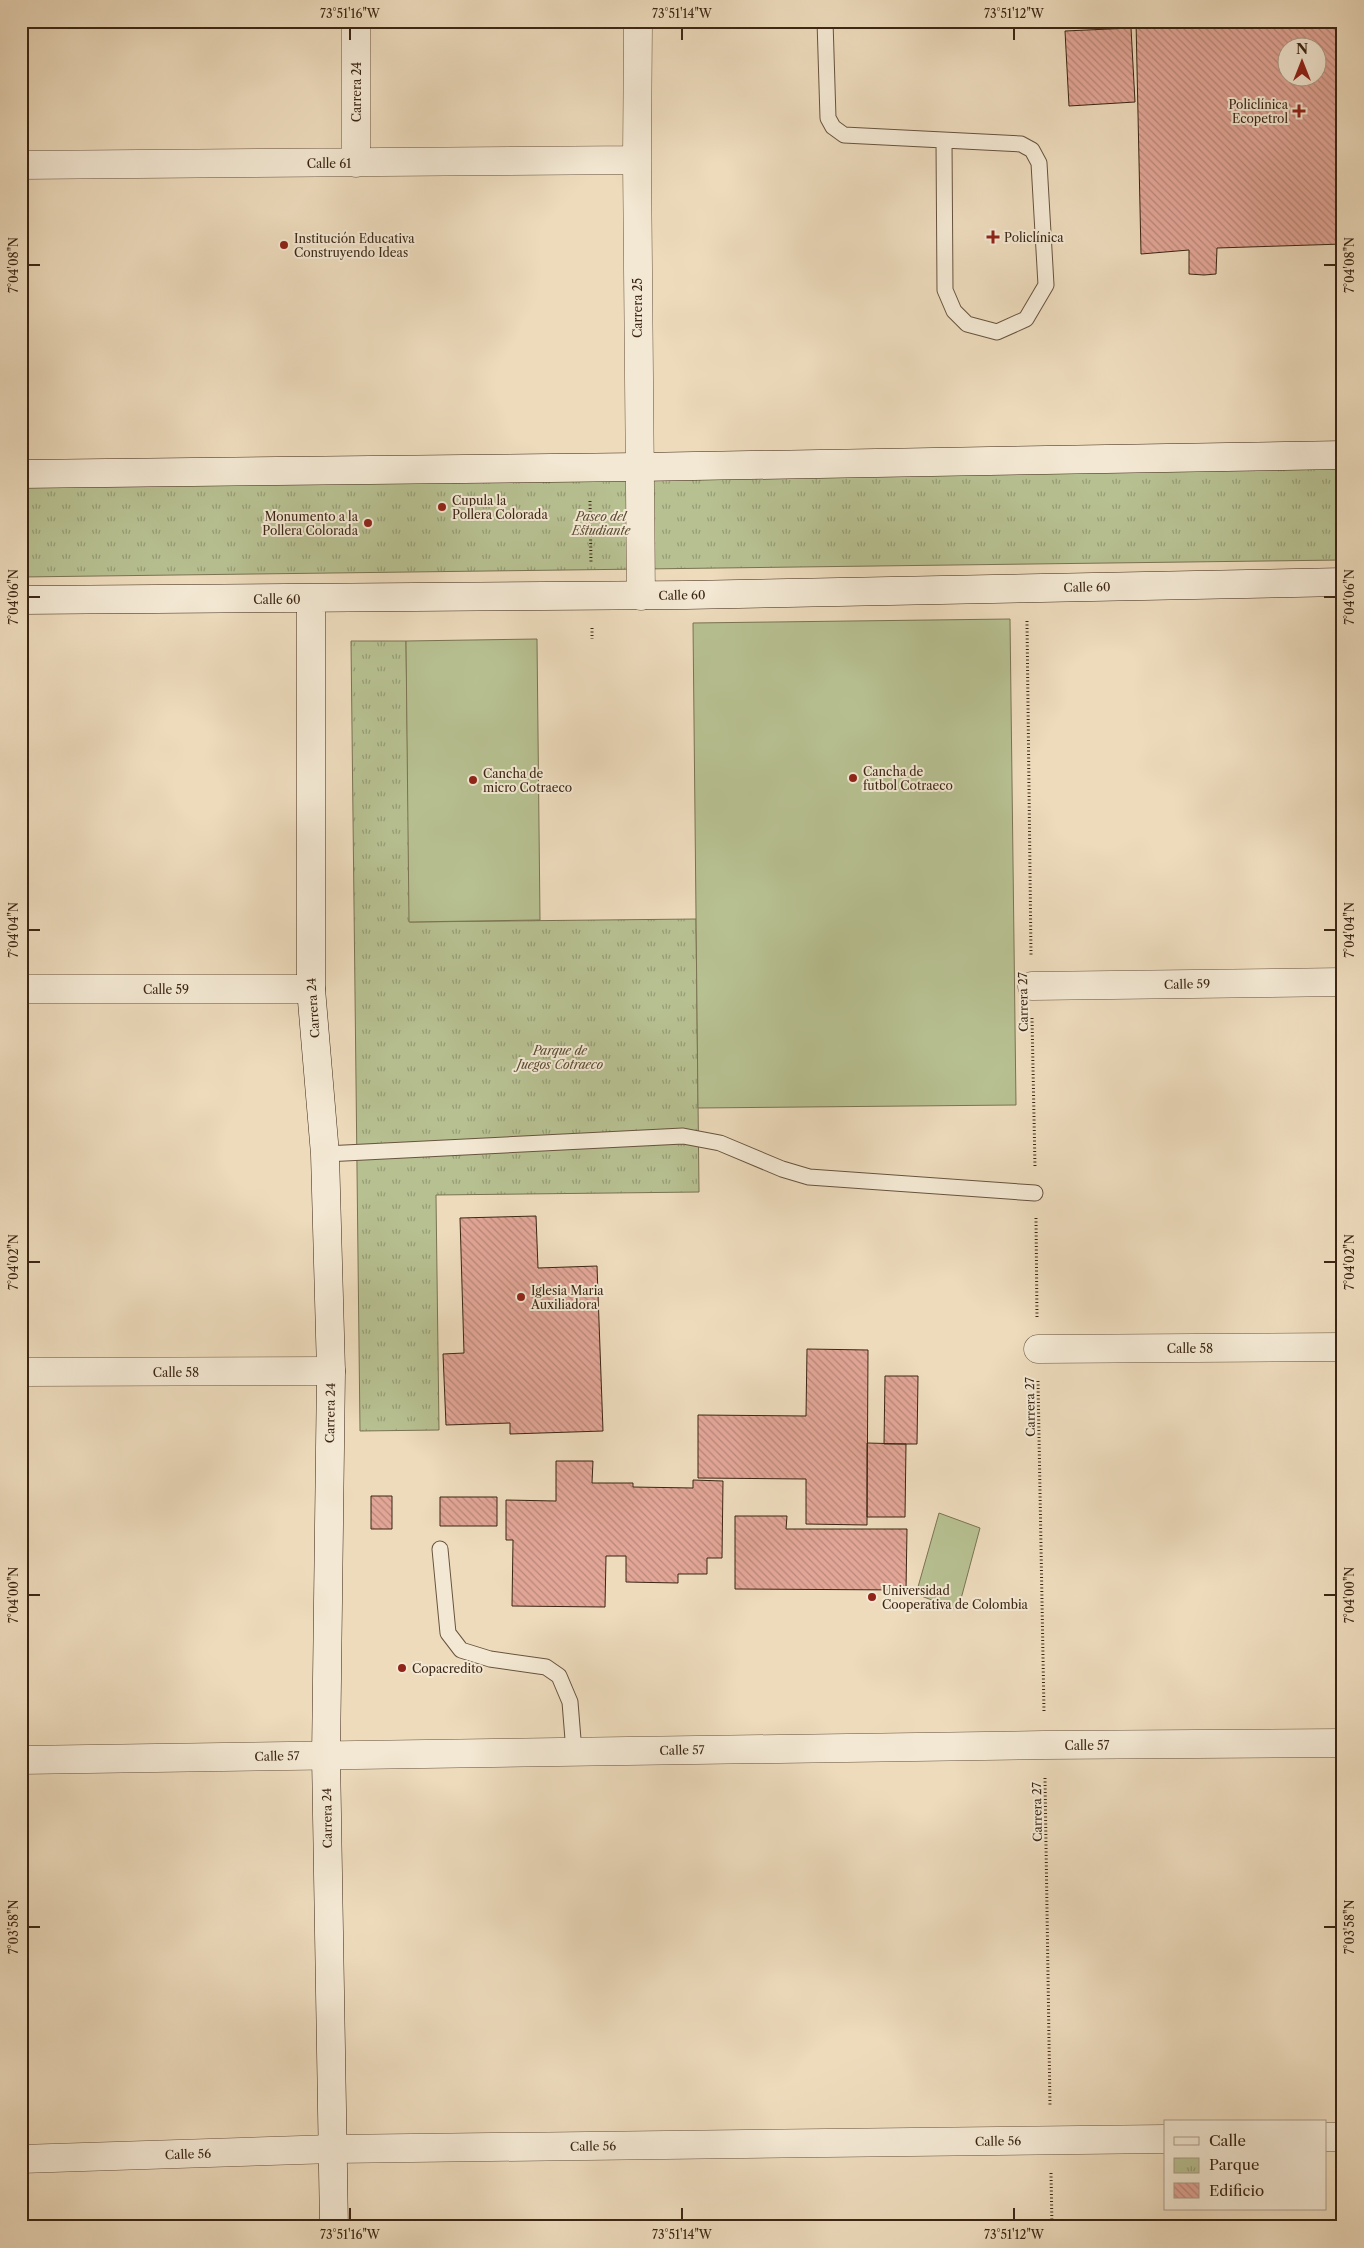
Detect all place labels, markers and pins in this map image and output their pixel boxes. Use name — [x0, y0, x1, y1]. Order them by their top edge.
place label: Policlínica Ecopetrol — [1228, 97, 1289, 126]
marker: Policlínica Ecopetrol — [1292, 104, 1306, 118]
marker: Policlínica — [986, 230, 1000, 244]
place label: Policlínica — [1004, 230, 1064, 245]
place label: Institución Educativa Construyendo Ideas — [294, 231, 415, 260]
marker: Institución Educativa Construyendo Ideas — [278, 239, 290, 251]
place label: Cupula la Pollera Colorada — [452, 493, 548, 522]
marker: Cupula la Pollera Colorada — [436, 501, 448, 513]
place label: Monumento a la Pollera Colorada — [262, 509, 359, 538]
marker: Monumento a la Pollera Colorada — [362, 517, 374, 529]
place label: Cancha de futbol Cotraeco — [863, 764, 953, 793]
place label: Cancha de micro Cotraeco — [483, 766, 572, 795]
marker: Cancha de futbol Cotraeco — [847, 772, 859, 784]
marker: Cancha de micro Cotraeco — [467, 774, 479, 786]
place label: Iglesia Maria Auxiliadora — [530, 1283, 604, 1312]
marker: Iglesia Maria Auxiliadora — [515, 1291, 527, 1303]
place label: Universidad Cooperativa de Colombia — [882, 1583, 1029, 1612]
marker: Universidad Cooperativa de Colombia — [866, 1591, 878, 1603]
place label: Copacredito — [412, 1661, 483, 1676]
marker: Copacredito — [396, 1662, 408, 1674]

